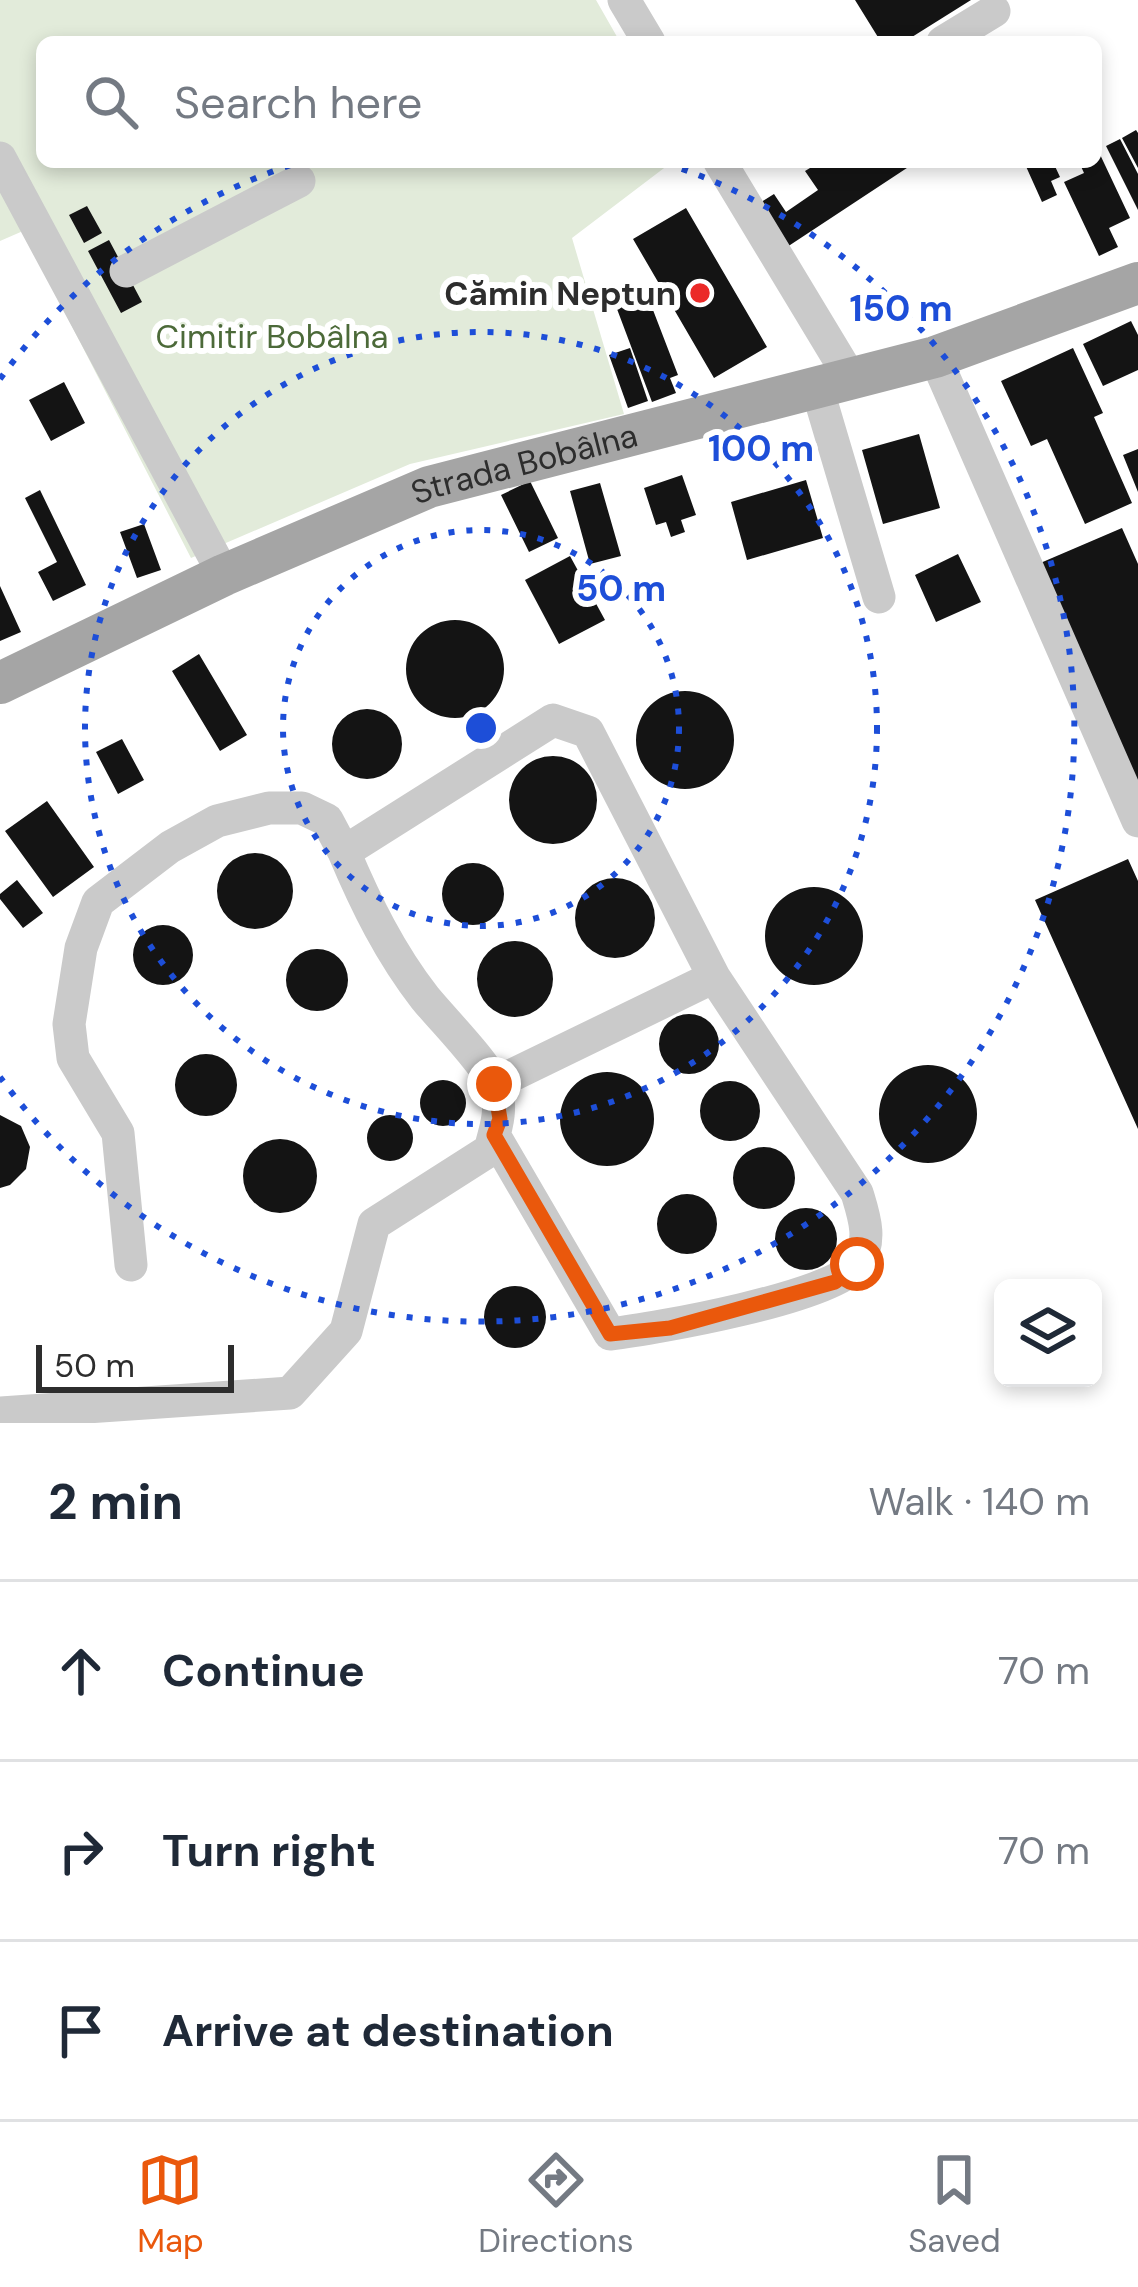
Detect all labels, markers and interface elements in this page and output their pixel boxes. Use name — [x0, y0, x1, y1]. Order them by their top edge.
search box — [36, 36, 1102, 168]
icon: search — [78, 69, 144, 135]
text: Search here — [174, 73, 422, 132]
place label: Cămin Neptun — [444, 272, 676, 315]
marker: Cămin Neptun — [687, 280, 713, 306]
text: 150 m — [849, 285, 953, 332]
park label: Cimitir Bobâlna — [155, 315, 389, 358]
street label: Strada Bobâlna — [404, 413, 642, 514]
text: 100 m — [708, 425, 814, 472]
text: 50 m — [576, 565, 666, 612]
centre of rings — [460, 707, 502, 749]
route end — [467, 1057, 521, 1111]
route start — [830, 1237, 884, 1291]
map controls — [994, 1279, 1102, 1387]
button: layers — [994, 1279, 1102, 1387]
scale bar — [36, 1339, 234, 1392]
text: 50 m — [54, 1344, 135, 1387]
text: 2 min — [48, 1468, 183, 1535]
text: Walk · 140 m — [868, 1476, 1090, 1527]
icon: ahead — [48, 1638, 114, 1704]
text: Continue — [162, 1641, 365, 1700]
text: 70 m — [998, 1645, 1090, 1696]
icon: right — [48, 1818, 114, 1884]
text: Turn right — [162, 1821, 376, 1880]
text: 70 m — [998, 1825, 1090, 1876]
icon: arrive — [48, 1998, 114, 2064]
text: Arrive at destination — [162, 2001, 614, 2060]
tab: Map — [137, 2147, 204, 2262]
tab: Directions — [478, 2147, 634, 2262]
tab: Saved — [908, 2147, 1001, 2262]

